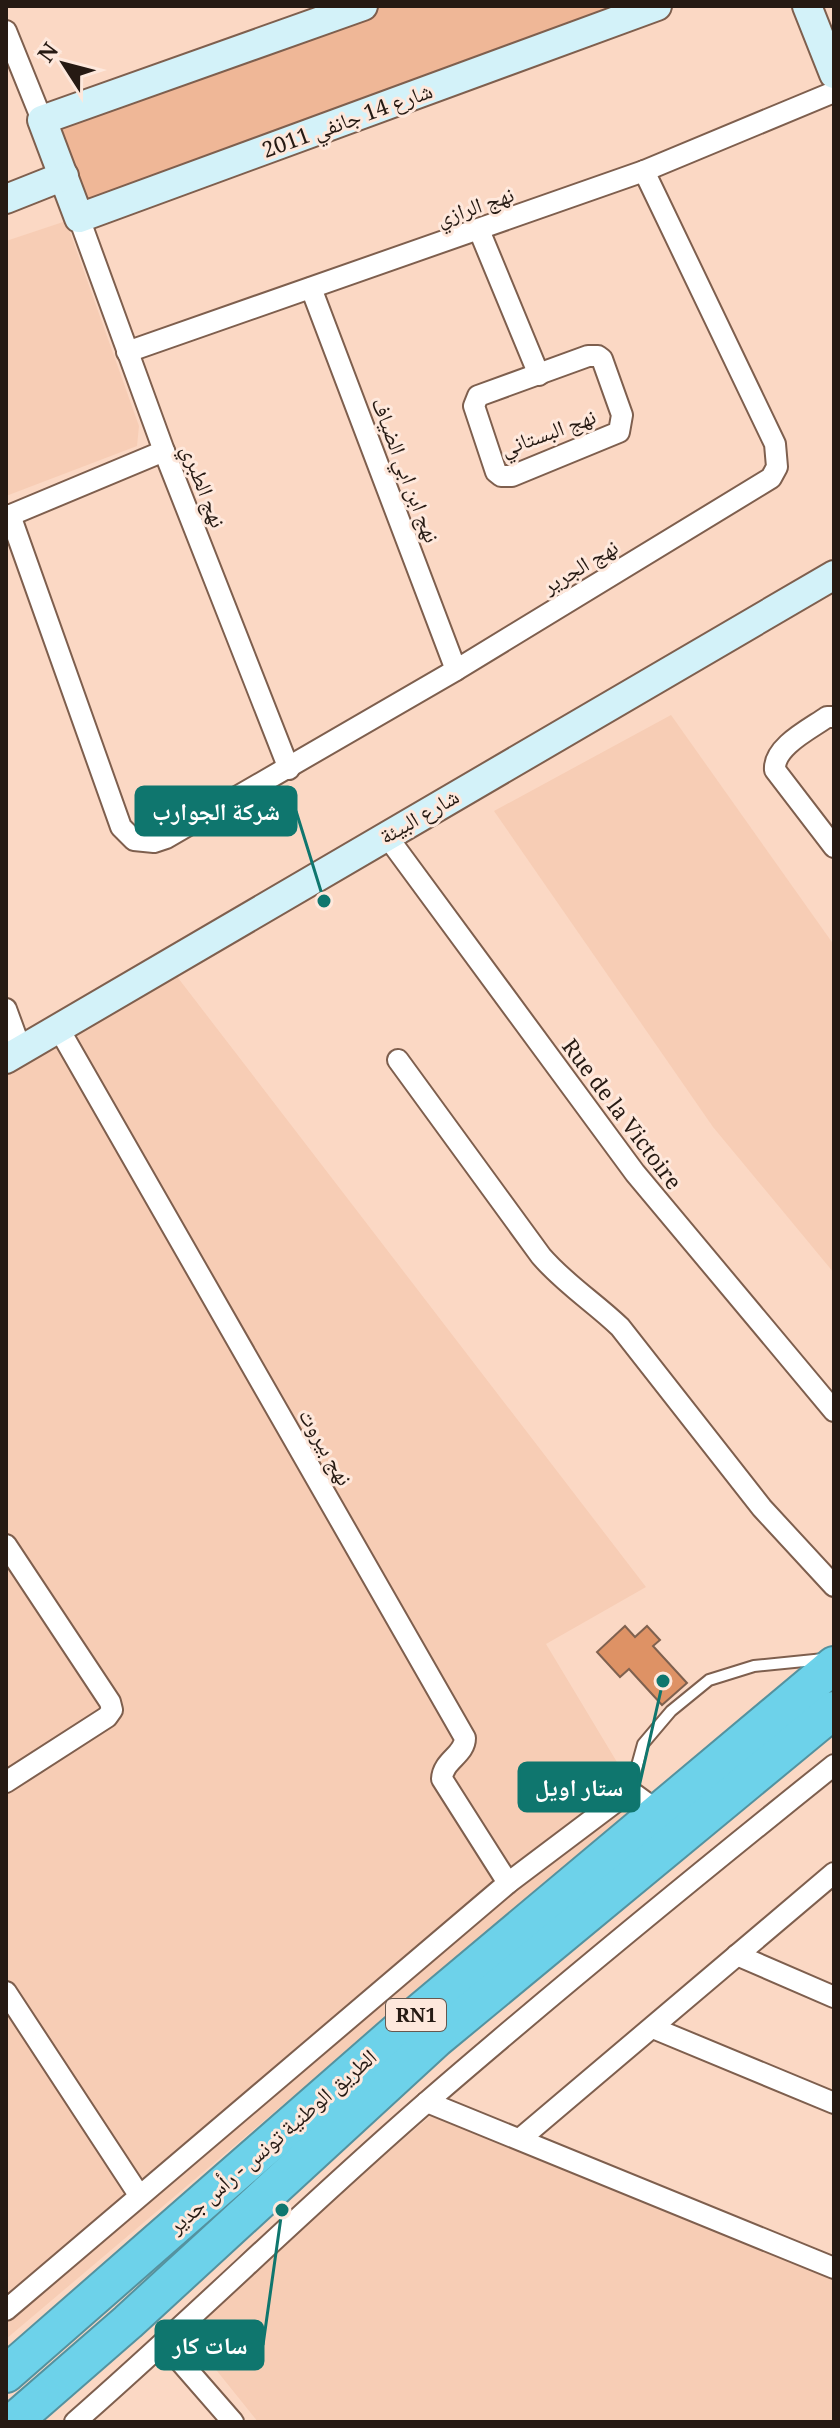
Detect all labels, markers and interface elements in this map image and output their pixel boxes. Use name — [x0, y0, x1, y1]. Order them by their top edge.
north arrow — [24, 24, 104, 104]
text: N — [30, 36, 71, 72]
street label: شارع 14 جانفي 2011 — [257, 74, 439, 171]
street label: نهج الرازي — [432, 178, 520, 240]
street label: نهج ابن ابي الضياف — [358, 393, 448, 549]
street label: نهج البستاني — [496, 400, 602, 470]
street label: نهج الطبري — [168, 440, 234, 534]
street label: نهج الجرير — [535, 531, 627, 607]
street label: شارع البيئة — [373, 780, 468, 857]
callout: شركة الجوارب — [136, 787, 296, 835]
text: شركة الجوارب — [152, 794, 280, 835]
street label: Rue de la Victoire — [550, 1032, 689, 1200]
street label: نهج بيروت — [286, 1403, 361, 1494]
callout: ستار اويل — [519, 1763, 639, 1811]
text: ستار اويل — [535, 1770, 623, 1811]
road number: RN1 — [386, 1999, 446, 2031]
street label: الطريق الوطنية تونس - رأس جدير — [160, 2041, 387, 2246]
callout: سات كار — [156, 2321, 263, 2369]
text: سات كار — [172, 2328, 247, 2369]

